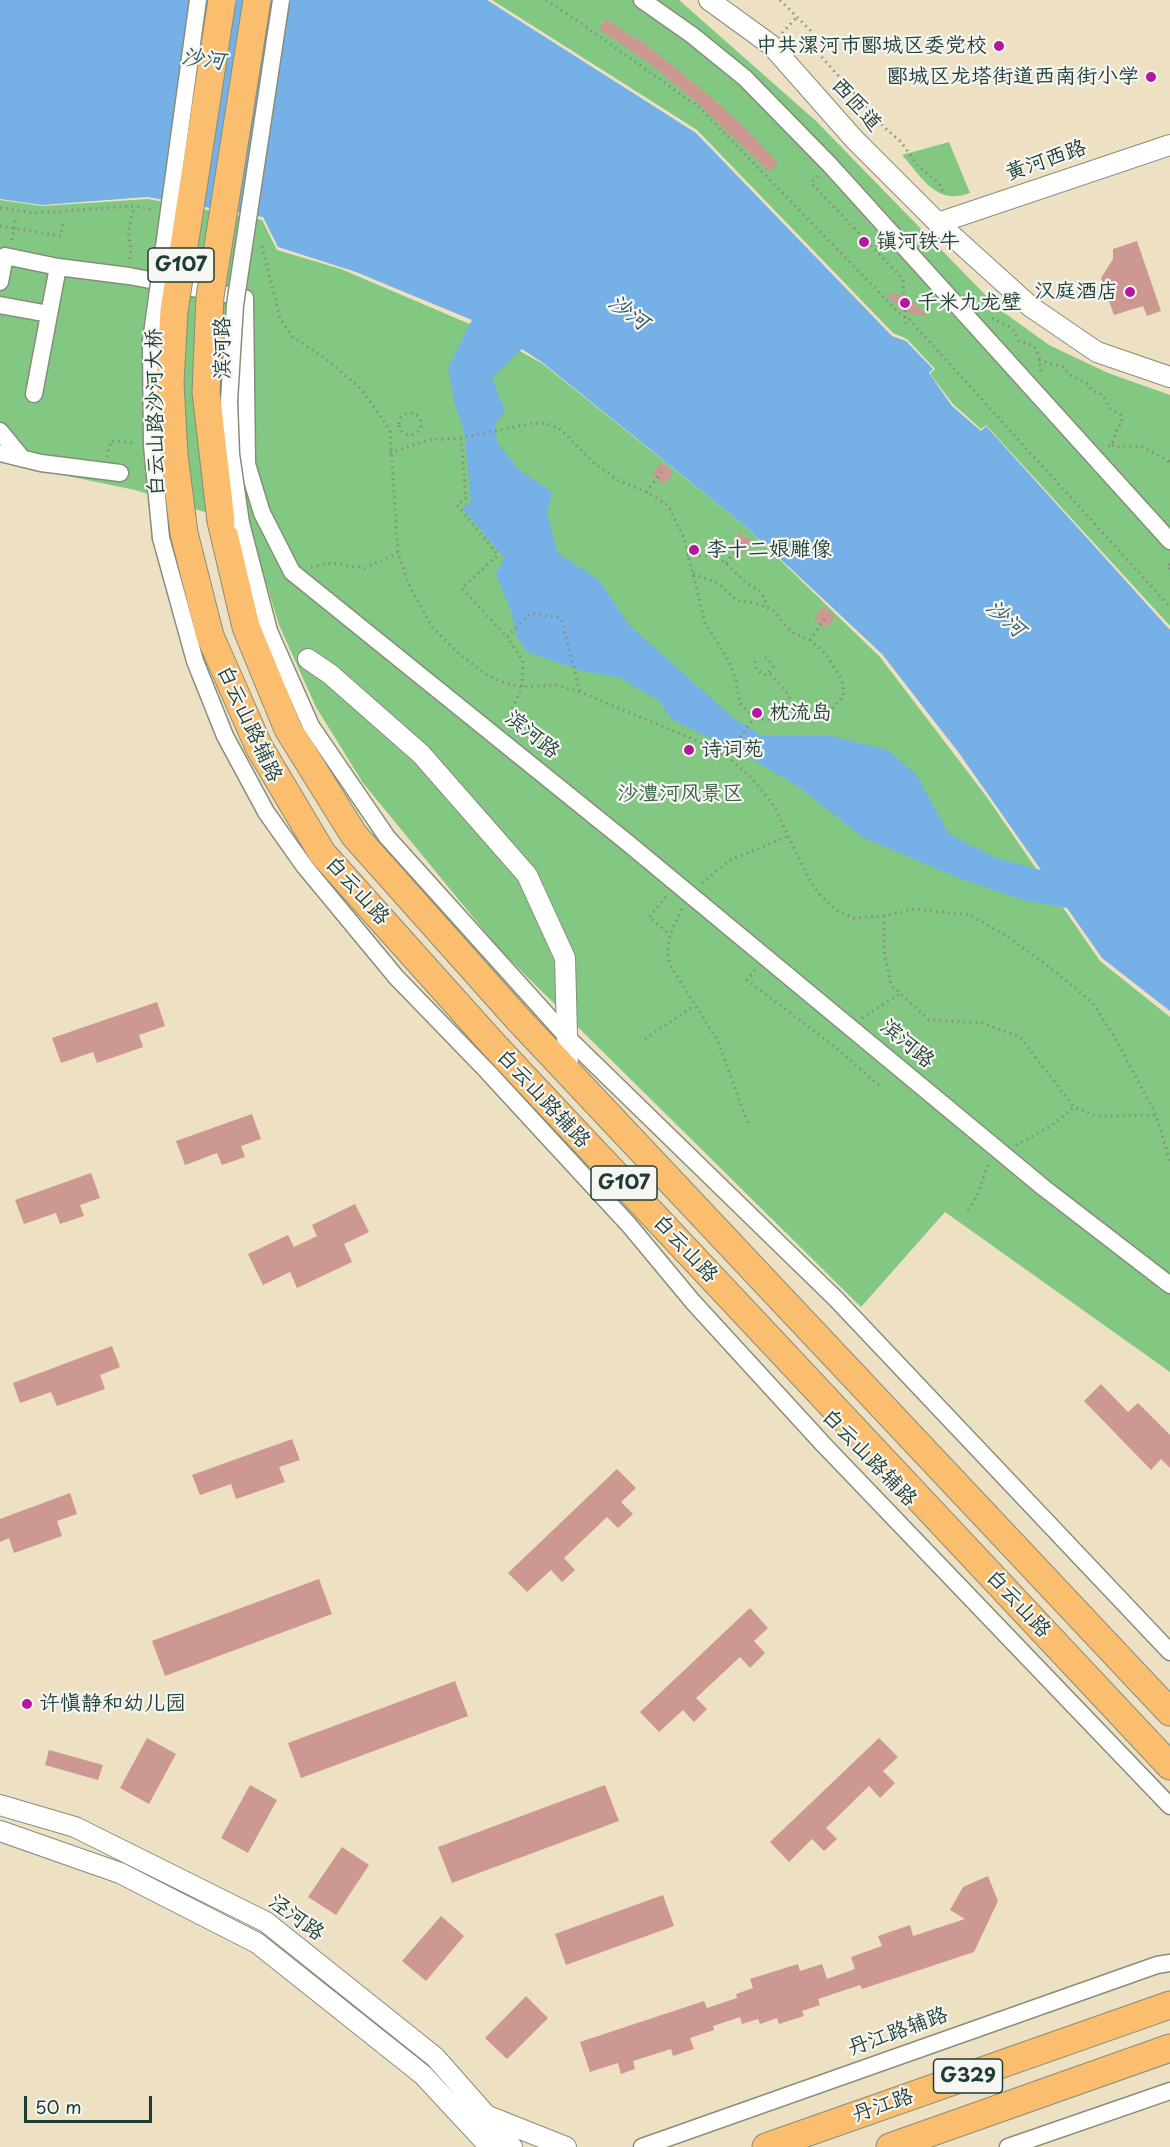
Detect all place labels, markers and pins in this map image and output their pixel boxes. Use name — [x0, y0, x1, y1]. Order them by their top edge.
place label: 中共漯河市郾城区委党校 — [756, 33, 987, 59]
marker: 中共漯河市郾城区委党校 — [992, 39, 1006, 53]
place label: 郾城区龙塔街道西南街小学 — [887, 64, 1139, 90]
marker: 郾城区龙塔街道西南街小学 — [1144, 70, 1158, 84]
place label: 镇河铁牛 — [876, 229, 960, 255]
marker: 镇河铁牛 — [857, 235, 871, 249]
place label: 汉庭酒店 — [1034, 279, 1118, 305]
marker: 汉庭酒店 — [1123, 285, 1137, 299]
place label: 千米九龙壁 — [917, 290, 1022, 316]
marker: 千米九龙壁 — [898, 296, 912, 310]
place label: 李十二娘雕像 — [706, 537, 832, 563]
marker: 李十二娘雕像 — [687, 543, 701, 557]
place label: 枕流岛 — [769, 700, 832, 726]
marker: 枕流岛 — [750, 706, 764, 720]
place label: 诗词苑 — [701, 737, 764, 763]
marker: 诗词苑 — [682, 743, 696, 757]
place label: 许慎静和幼儿园 — [39, 1691, 186, 1717]
marker: 许慎静和幼儿园 — [20, 1697, 34, 1711]

